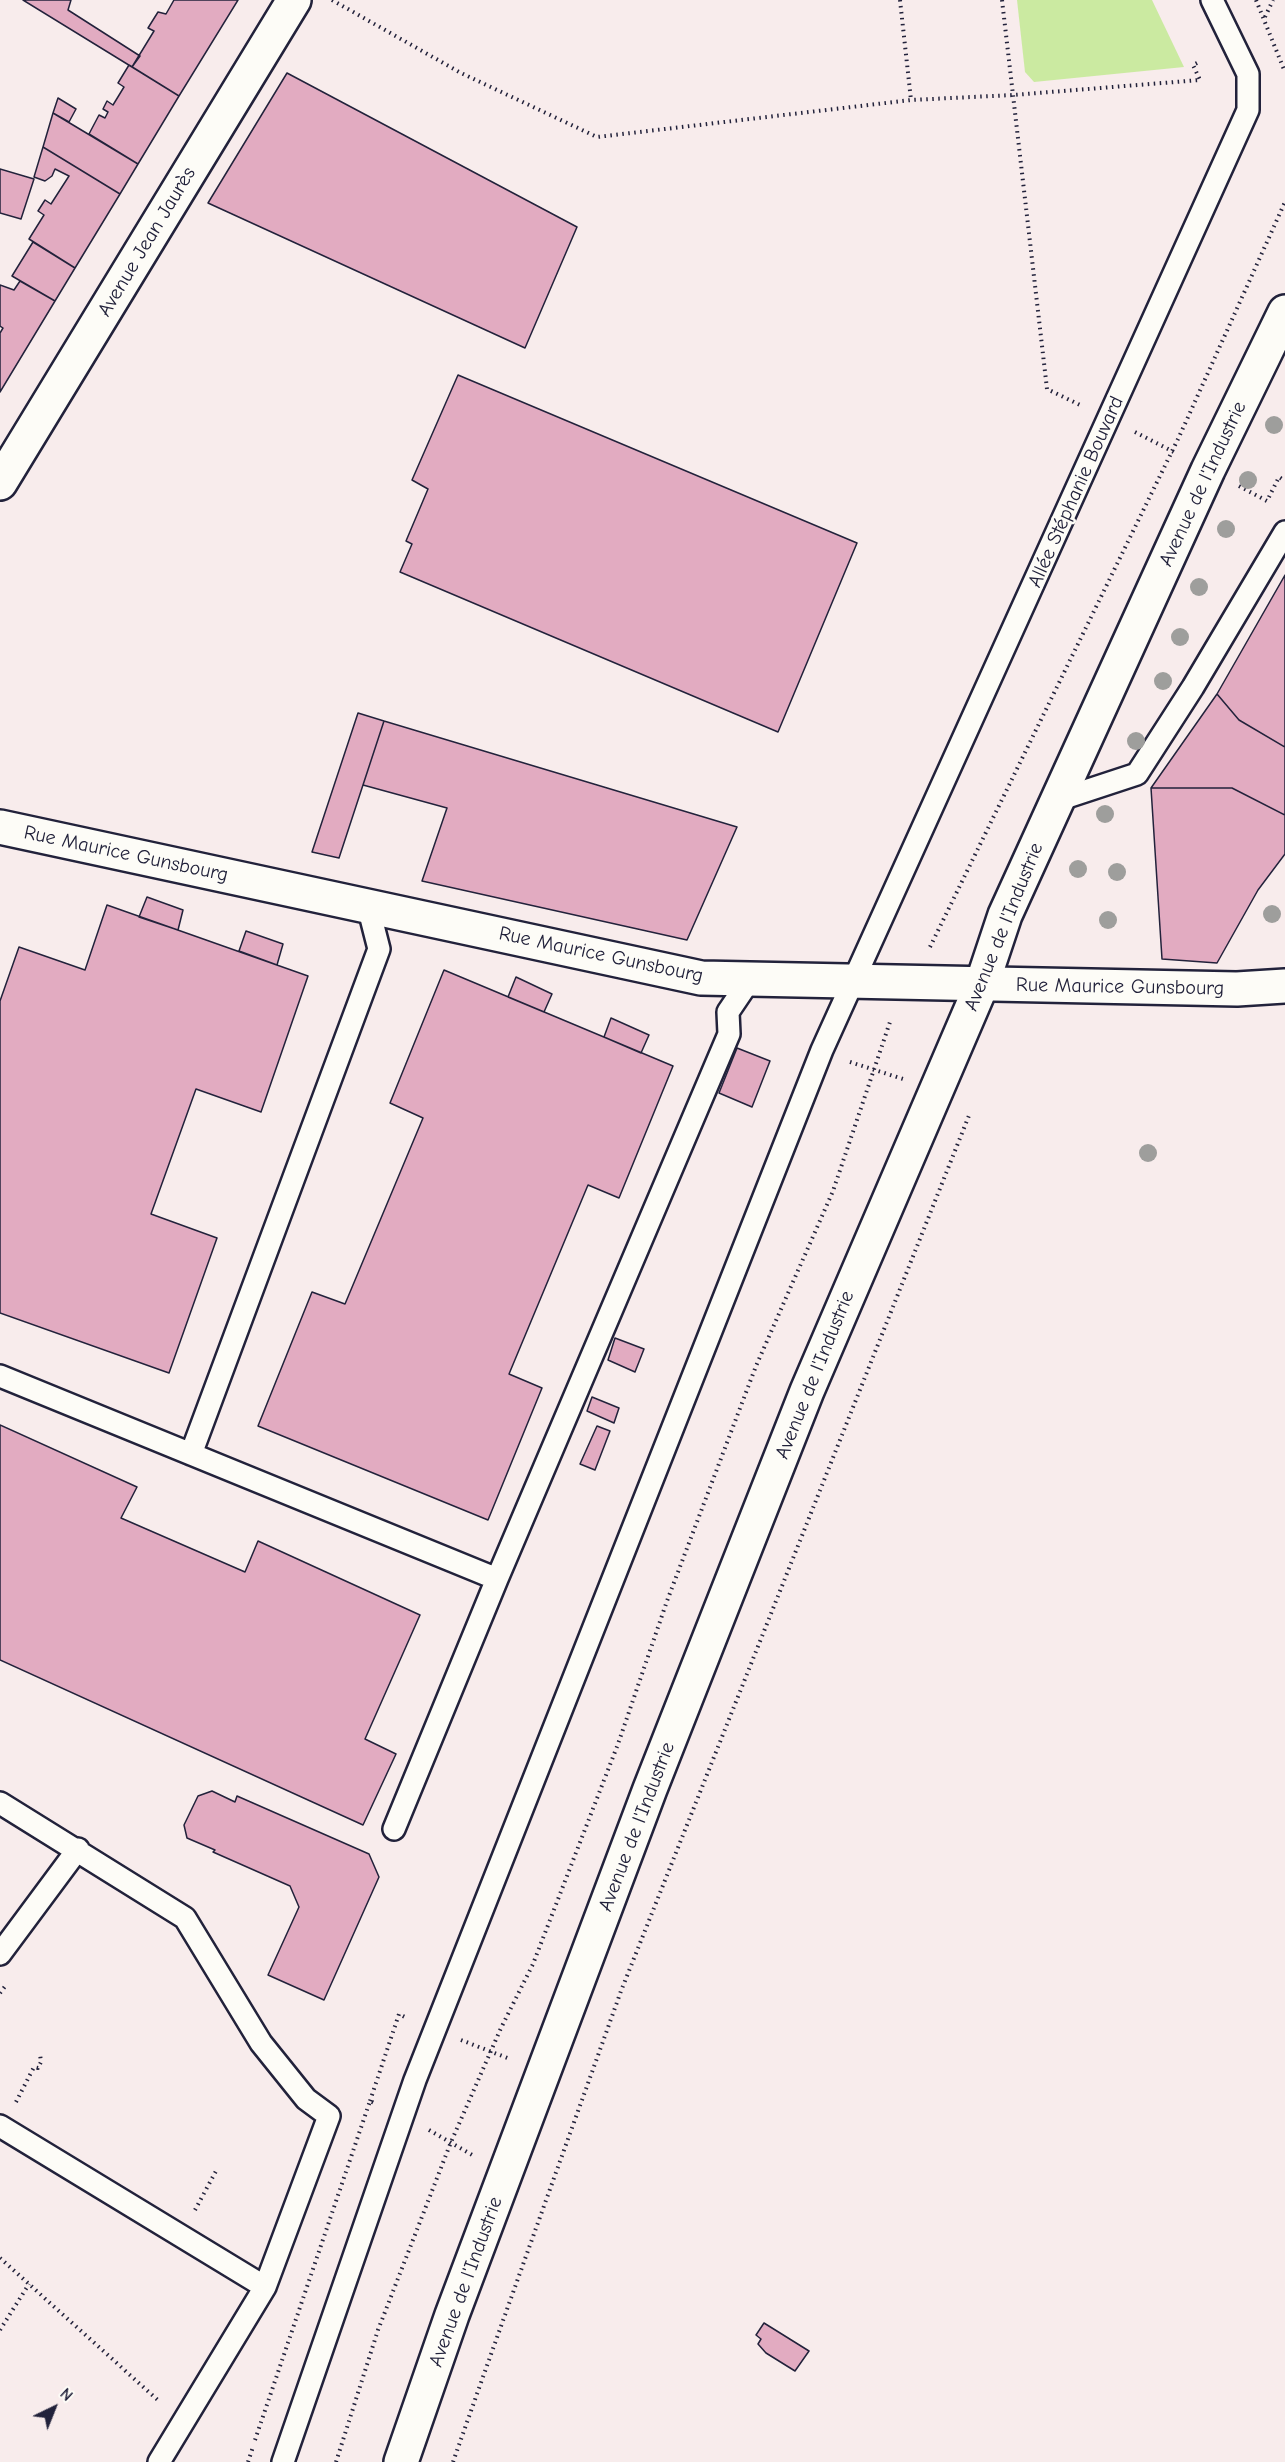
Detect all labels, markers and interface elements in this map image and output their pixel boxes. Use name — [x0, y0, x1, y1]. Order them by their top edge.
street label: Avenue Jean Jaurès — [93, 163, 201, 321]
street label: Allée Stéphanie Bouvard — [1023, 393, 1129, 591]
street label: Avenue de l'Industrie — [1154, 398, 1252, 570]
street label: Rue Maurice Gunsbourg — [22, 821, 230, 887]
street label: Avenue de l'Industrie — [959, 839, 1049, 1015]
street label: Rue Maurice Gunsbourg — [497, 922, 705, 988]
street label: Rue Maurice Gunsbourg — [1016, 973, 1224, 1001]
street label: Avenue de l'Industrie — [770, 1287, 860, 1463]
street label: Avenue de l'Industrie — [594, 1739, 680, 1915]
street label: Avenue de l'Industrie — [424, 2194, 508, 2370]
north arrow — [24, 2378, 84, 2438]
text: N — [56, 2385, 76, 2405]

